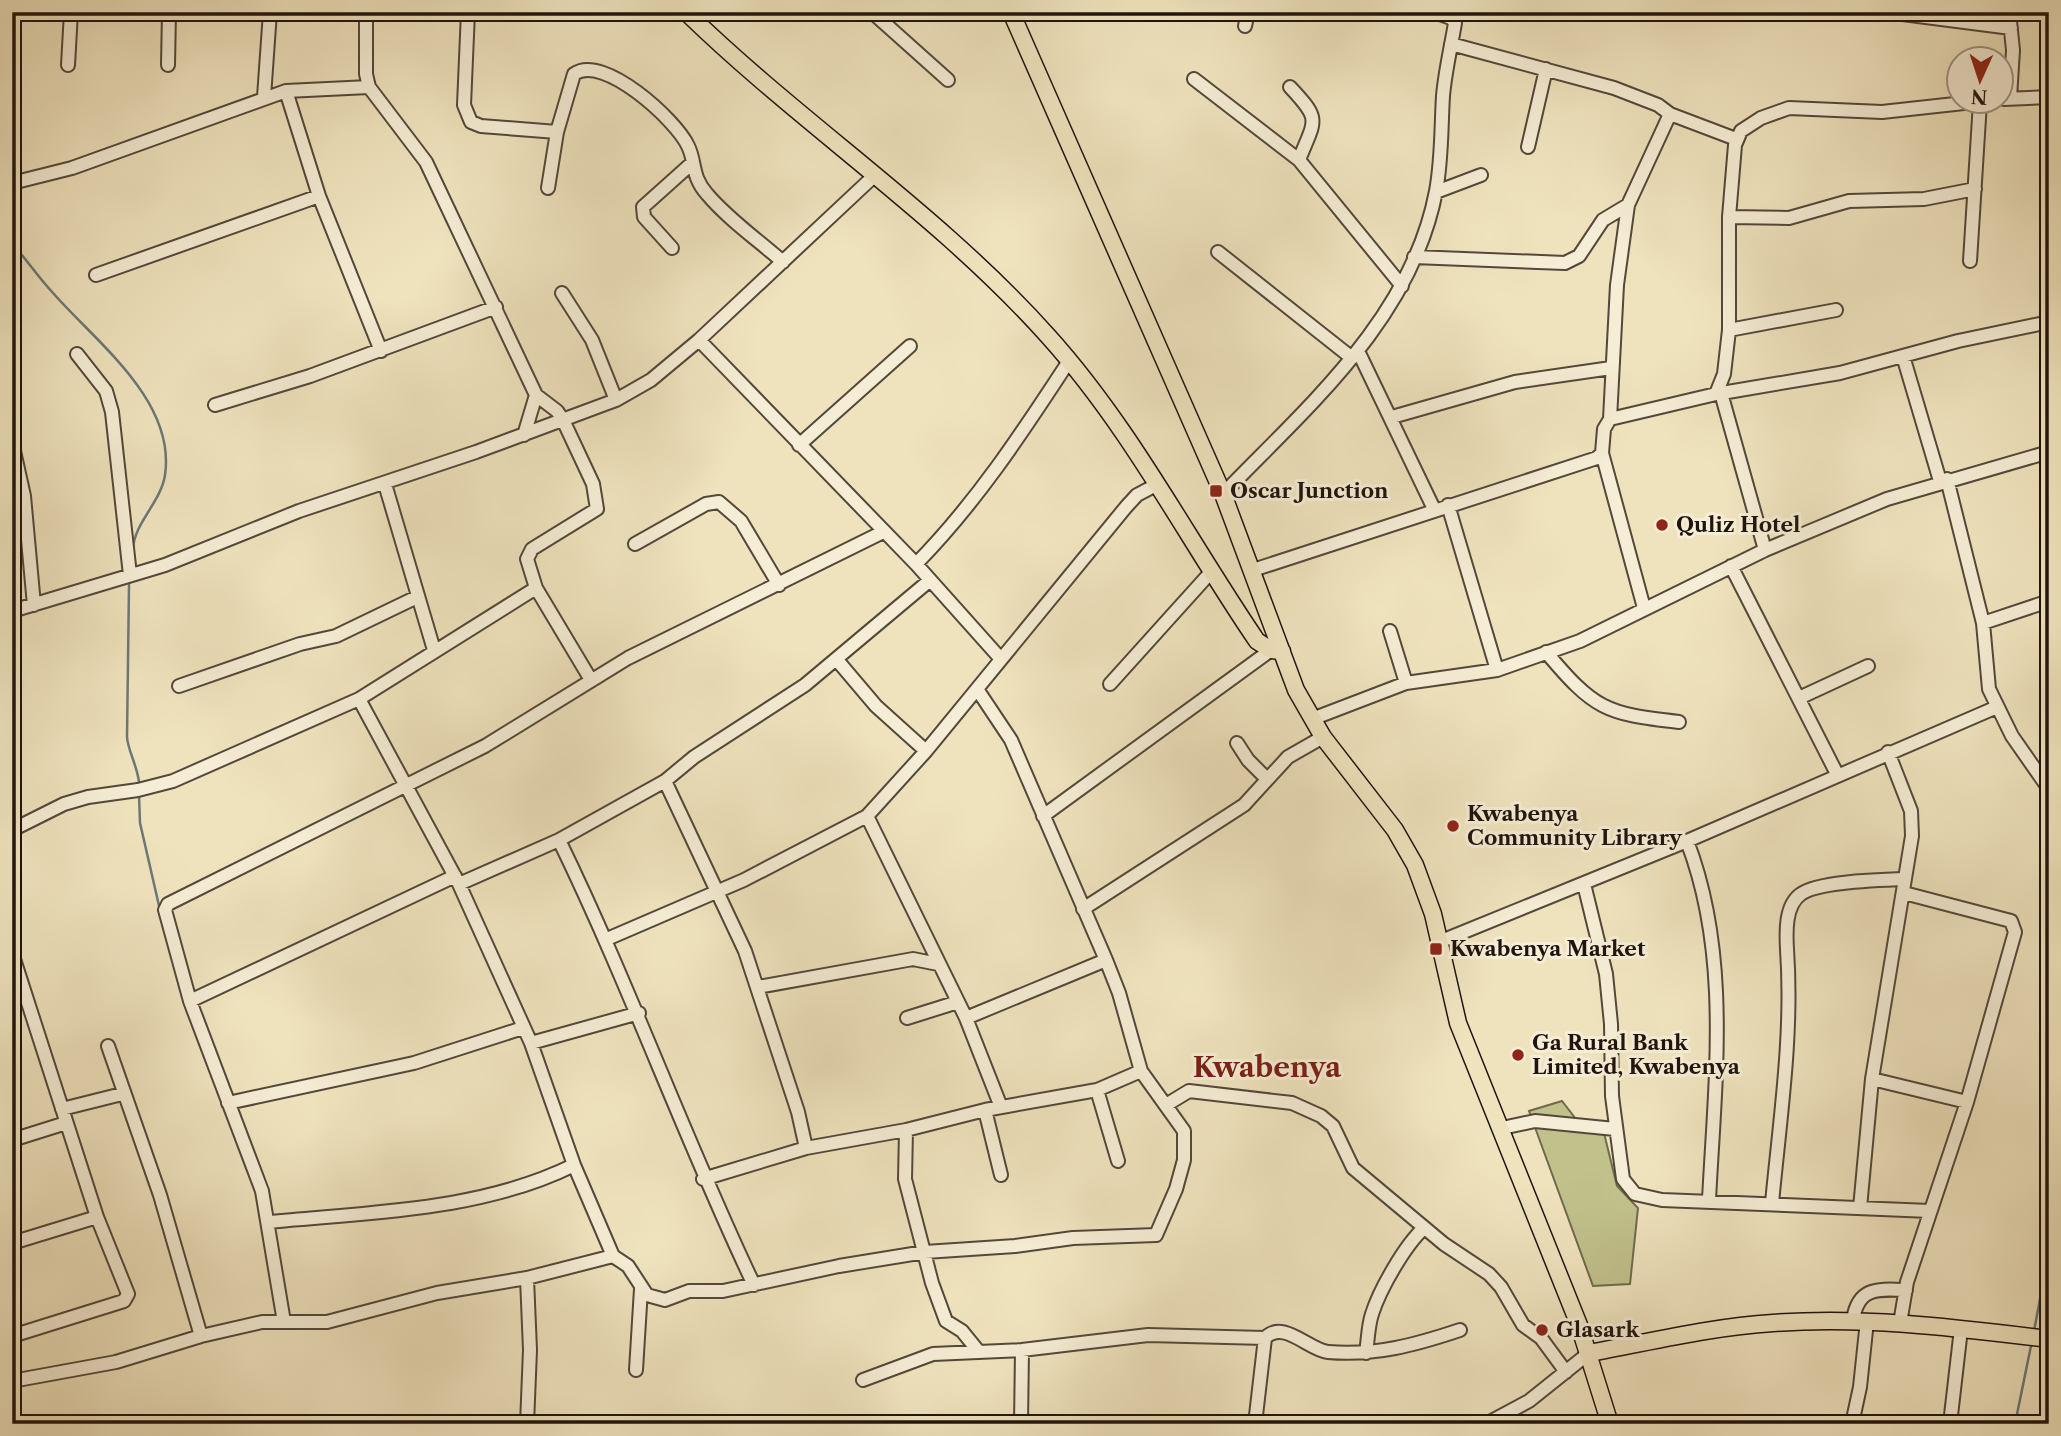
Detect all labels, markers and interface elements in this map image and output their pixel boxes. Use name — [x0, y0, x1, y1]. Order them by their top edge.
north arrow — [1946, 46, 2016, 116]
text: N — [1970, 85, 1988, 108]
place label: Oscar Junction — [1230, 478, 1389, 503]
marker: Oscar Junction — [1208, 483, 1224, 499]
place label: Quliz Hotel — [1676, 512, 1800, 537]
marker: Quliz Hotel — [1654, 517, 1670, 533]
place label: Kwabenya Community Library — [1467, 801, 1683, 850]
marker: Kwabenya Community Library — [1445, 818, 1461, 834]
place label: Kwabenya Market — [1450, 936, 1646, 961]
marker: Kwabenya Market — [1428, 941, 1444, 957]
place label: Ga Rural Bank Limited, Kwabenya — [1532, 1030, 1741, 1079]
marker: Ga Rural Bank Limited, Kwabenya — [1510, 1047, 1526, 1063]
district label: Kwabenya — [1193, 1050, 1342, 1084]
place label: Glasark — [1556, 1317, 1641, 1342]
marker: Glasark — [1534, 1322, 1550, 1338]

